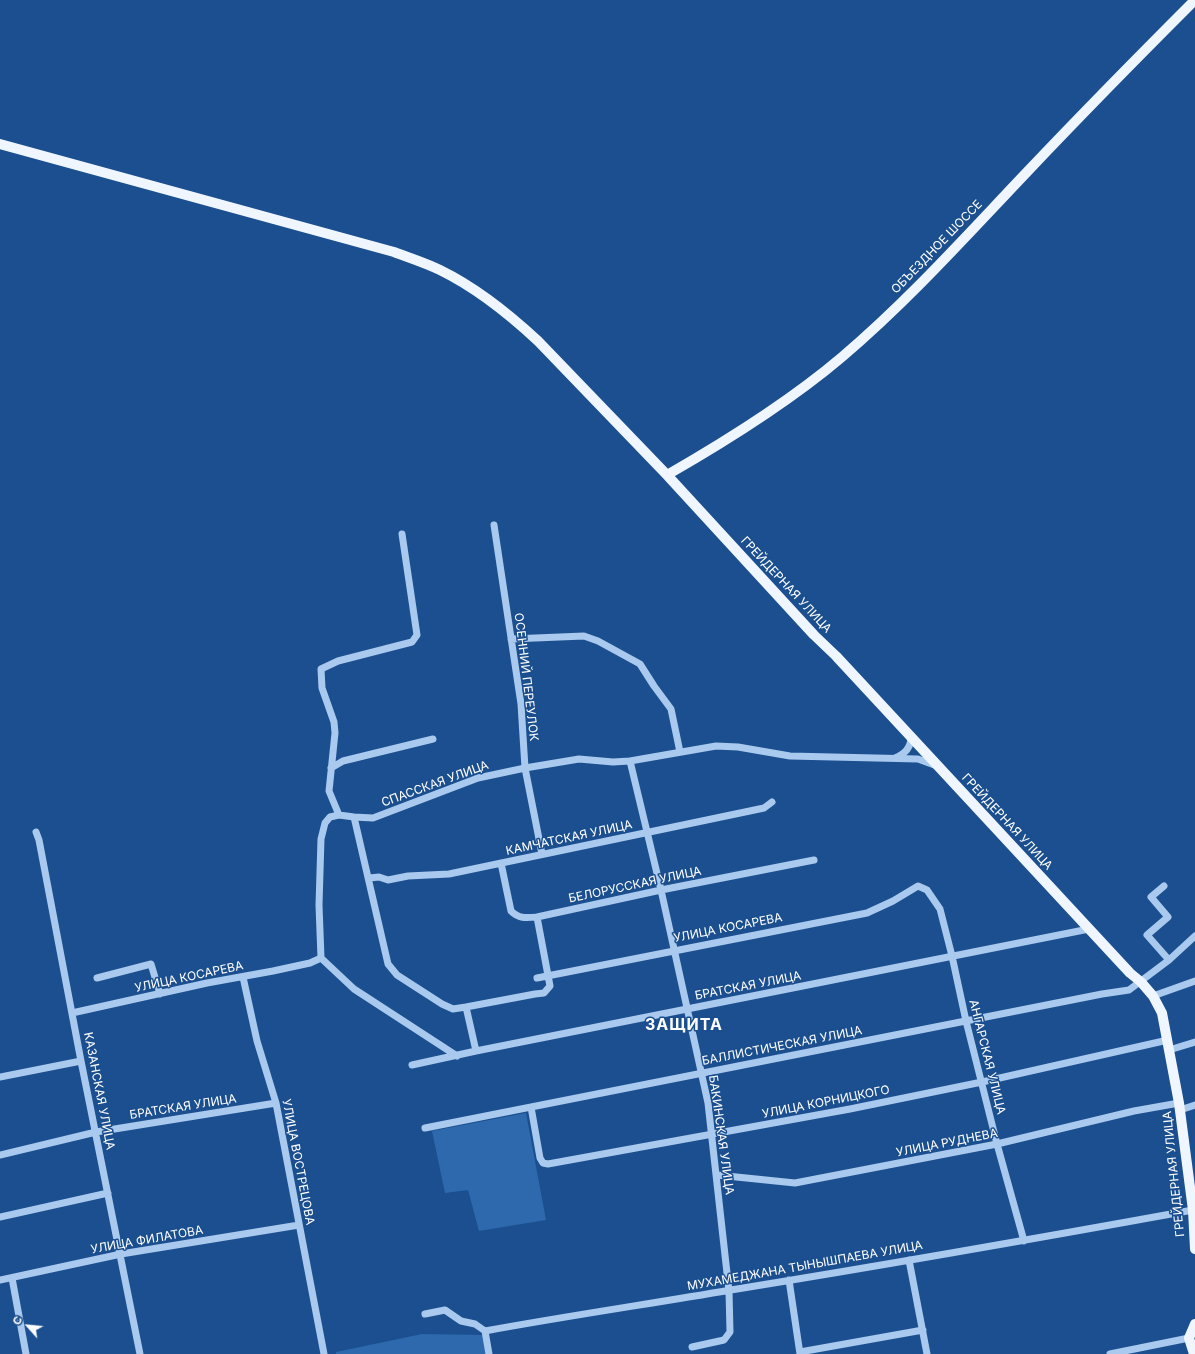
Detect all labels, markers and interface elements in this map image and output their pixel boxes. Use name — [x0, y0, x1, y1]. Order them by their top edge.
street label: ОБЪЕЗДНОЕ ШОССЕ — [889, 197, 985, 297]
street label: ГРЕЙДЕРНАЯ УЛИЦА — [738, 534, 834, 636]
street label: ОСЕННИЙ ПЕРЕУЛОК — [511, 612, 541, 742]
street label: СПАССКАЯ УЛИЦА — [379, 758, 491, 810]
street label: ГРЕЙДЕРНАЯ УЛИЦА — [959, 771, 1055, 873]
street label: КАМЧАТСКАЯ УЛИЦА — [504, 818, 634, 858]
street label: БЕЛОРУССКАЯ УЛИЦА — [567, 864, 703, 906]
street label: УЛИЦА КОСАРЕВА — [672, 910, 784, 946]
street label: УЛИЦА КОСАРЕВА — [133, 958, 245, 996]
street label: БРАТСКАЯ УЛИЦА — [694, 969, 802, 1003]
street label: АНГАРСКАЯ УЛИЦА — [966, 998, 1008, 1116]
district label: ЗАЩИТА — [645, 1015, 723, 1035]
street label: БАЛЛИСТИЧЕСКАЯ УЛИЦА — [701, 1023, 863, 1069]
street label: КАЗАНСКАЯ УЛИЦА — [81, 1031, 117, 1151]
street label: БАКИНСКАЯ УЛИЦА — [705, 1074, 737, 1196]
street label: УЛИЦА КОРНИЦКОГО — [761, 1083, 891, 1121]
street label: БРАТСКАЯ УЛИЦА — [129, 1091, 237, 1123]
street label: УЛИЦА ВОСТРЕЦОВА — [279, 1098, 317, 1226]
street label: ГРЕЙДЕРНАЯ УЛИЦА — [1160, 1110, 1188, 1238]
street label: УЛИЦА РУДНЕВА — [895, 1126, 999, 1160]
street label: УЛИЦА ФИЛАТОВА — [90, 1223, 204, 1257]
street label: МУХАМЕДЖАНА ТЫНЫШПАЕВА УЛИЦА — [686, 1238, 924, 1294]
north arrow — [8, 1306, 48, 1346]
text: С — [9, 1314, 25, 1327]

